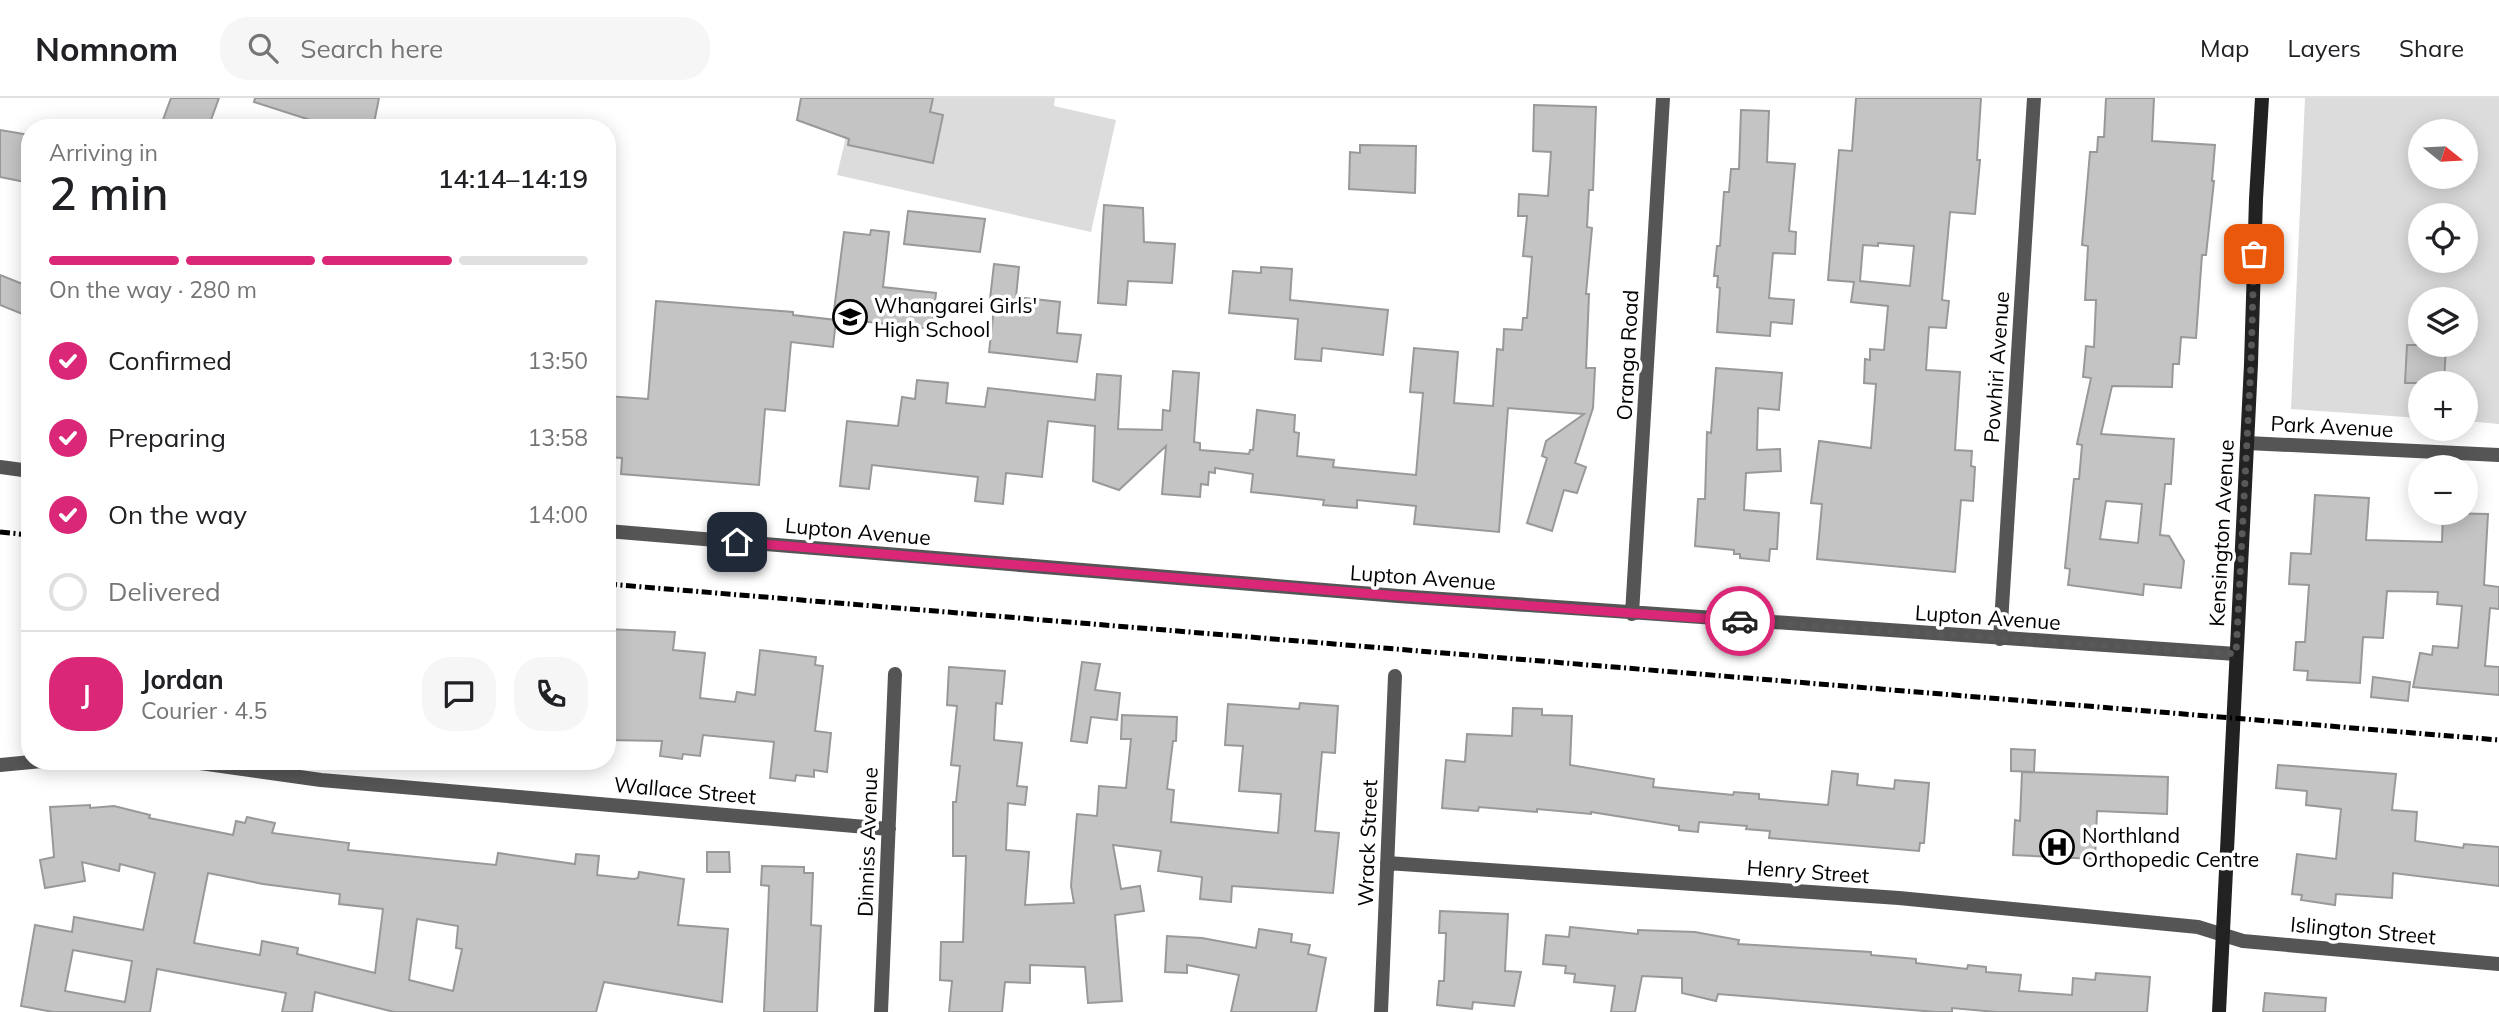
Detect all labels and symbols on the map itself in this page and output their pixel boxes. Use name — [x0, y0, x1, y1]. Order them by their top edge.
north arrow — [2408, 119, 2478, 189]
pin — [2224, 224, 2284, 284]
street label: Oranga Road — [1611, 289, 1643, 421]
street label: Powhiri Avenue — [1978, 290, 2014, 444]
place label: Whangarei Girls' High School — [874, 292, 1037, 342]
school or university icon: Whangarei Girls' High School — [831, 298, 869, 336]
street label: Park Avenue — [2270, 410, 2394, 442]
street label: Kensington Avenue — [2203, 439, 2239, 627]
pin — [707, 512, 767, 572]
street label: Lupton Avenue — [784, 512, 932, 550]
street label: Lupton Avenue — [1349, 559, 1497, 595]
courier — [1705, 586, 1775, 656]
street label: Lupton Avenue — [1914, 599, 2062, 635]
street label: Dinniss Avenue — [851, 767, 883, 917]
street label: Wallace Street — [613, 771, 757, 809]
street label: Wrack Street — [1352, 779, 1382, 907]
place label: Northland Orthopedic Centre — [2082, 822, 2259, 872]
hospital icon: Northland Orthopedic Centre — [2038, 828, 2076, 866]
street label: Henry Street — [1746, 854, 1870, 888]
street label: Islington Street — [2289, 911, 2437, 949]

